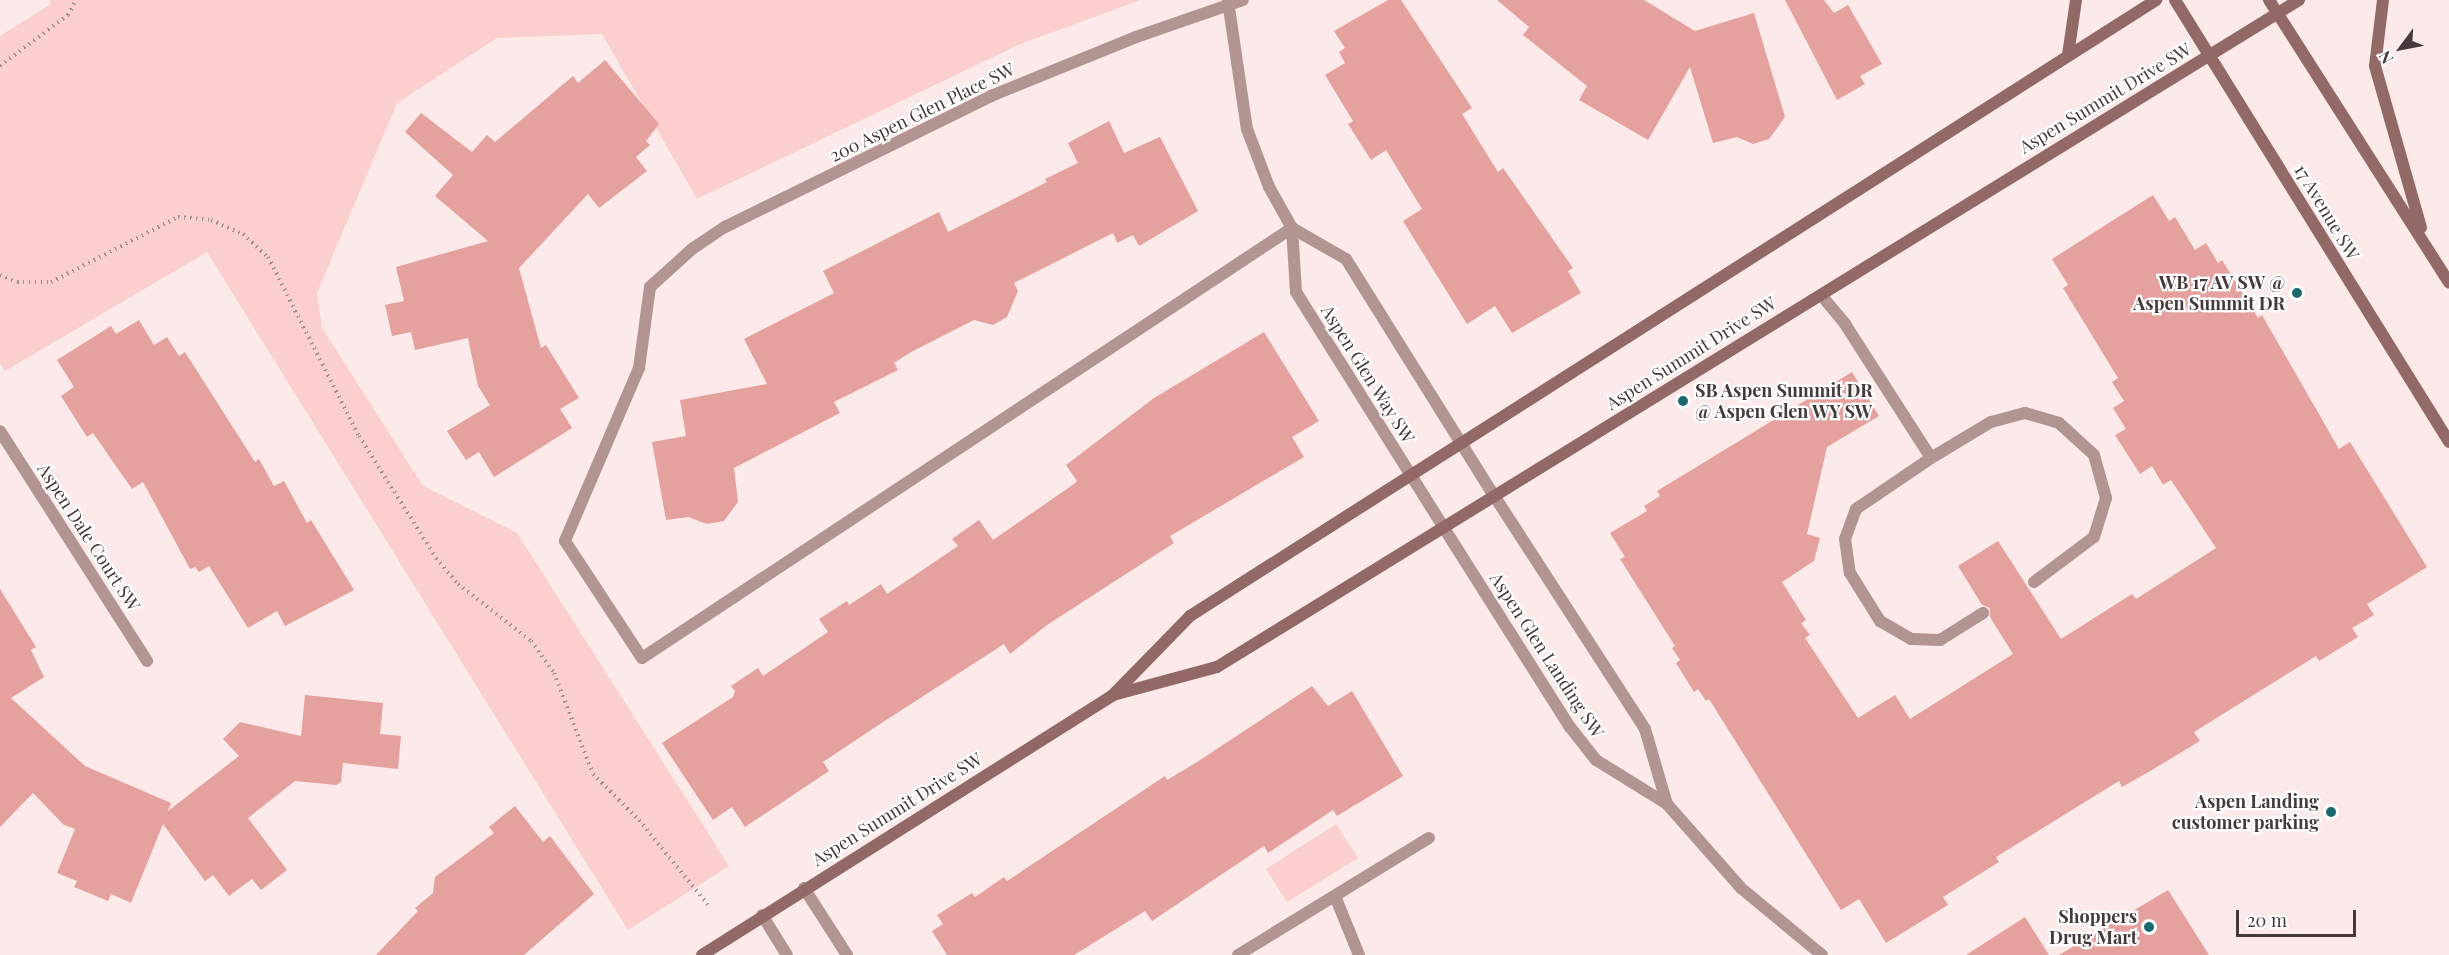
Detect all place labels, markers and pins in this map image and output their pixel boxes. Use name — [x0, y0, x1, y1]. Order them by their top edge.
place label: WB 17 AV SW @ Aspen Summit DR — [2133, 272, 2285, 314]
marker: WB 17 AV SW @ Aspen Summit DR — [2290, 286, 2304, 300]
place label: SB Aspen Summit DR @ Aspen Glen WY SW — [1695, 380, 1874, 422]
marker: SB Aspen Summit DR @ Aspen Glen WY SW — [1676, 394, 1690, 408]
place label: Aspen Landing customer parking — [2171, 791, 2319, 834]
marker: Aspen Landing customer parking — [2324, 805, 2338, 819]
place label: Shoppers Drug Mart — [2049, 906, 2137, 948]
marker: Shoppers Drug Mart — [2142, 920, 2156, 934]

